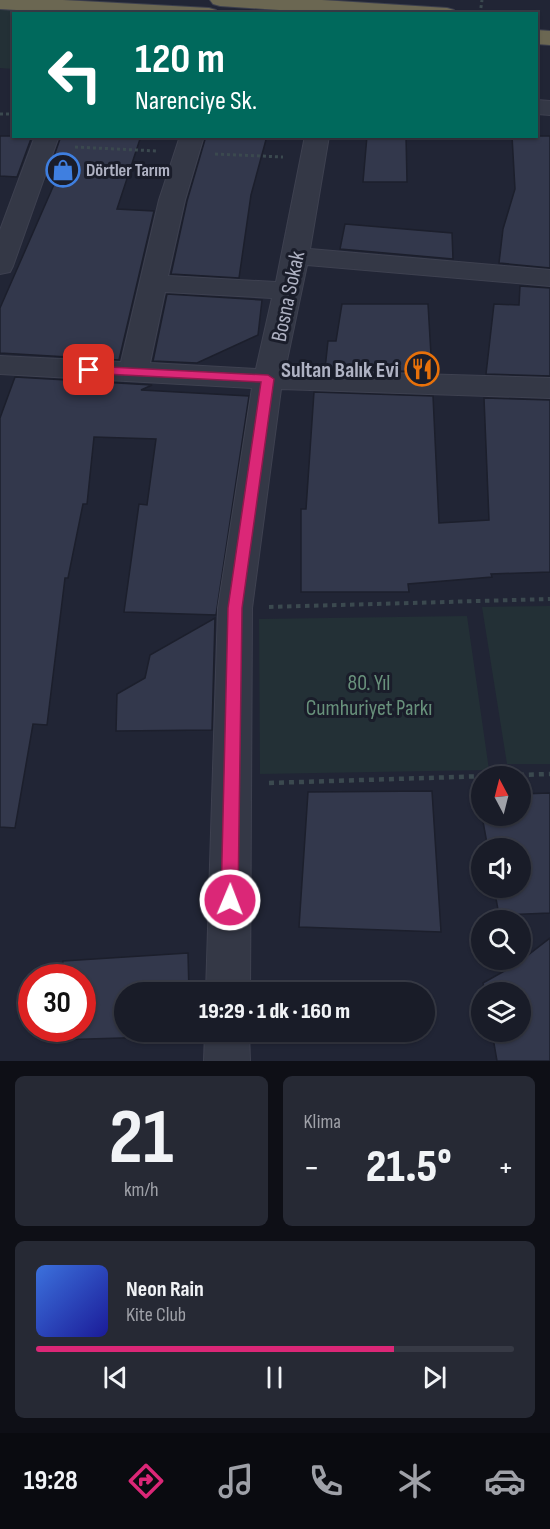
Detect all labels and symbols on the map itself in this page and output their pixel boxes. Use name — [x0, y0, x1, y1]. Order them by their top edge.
shop icon: Dörtler Tarım — [45, 152, 81, 188]
place label: Dörtler Tarım — [86, 160, 170, 181]
street label: Bosna Sokak — [266, 248, 311, 344]
pin — [63, 344, 114, 395]
restaurant icon: Sultan Balık Evi — [404, 351, 440, 387]
place label: Sultan Balık Evi — [281, 357, 399, 384]
park label: 80. Yıl Cumhuriyet Parkı — [306, 670, 432, 722]
north arrow — [471, 766, 531, 826]
position arrow — [198, 868, 262, 932]
speed limit sign: 30 — [18, 964, 96, 1042]

